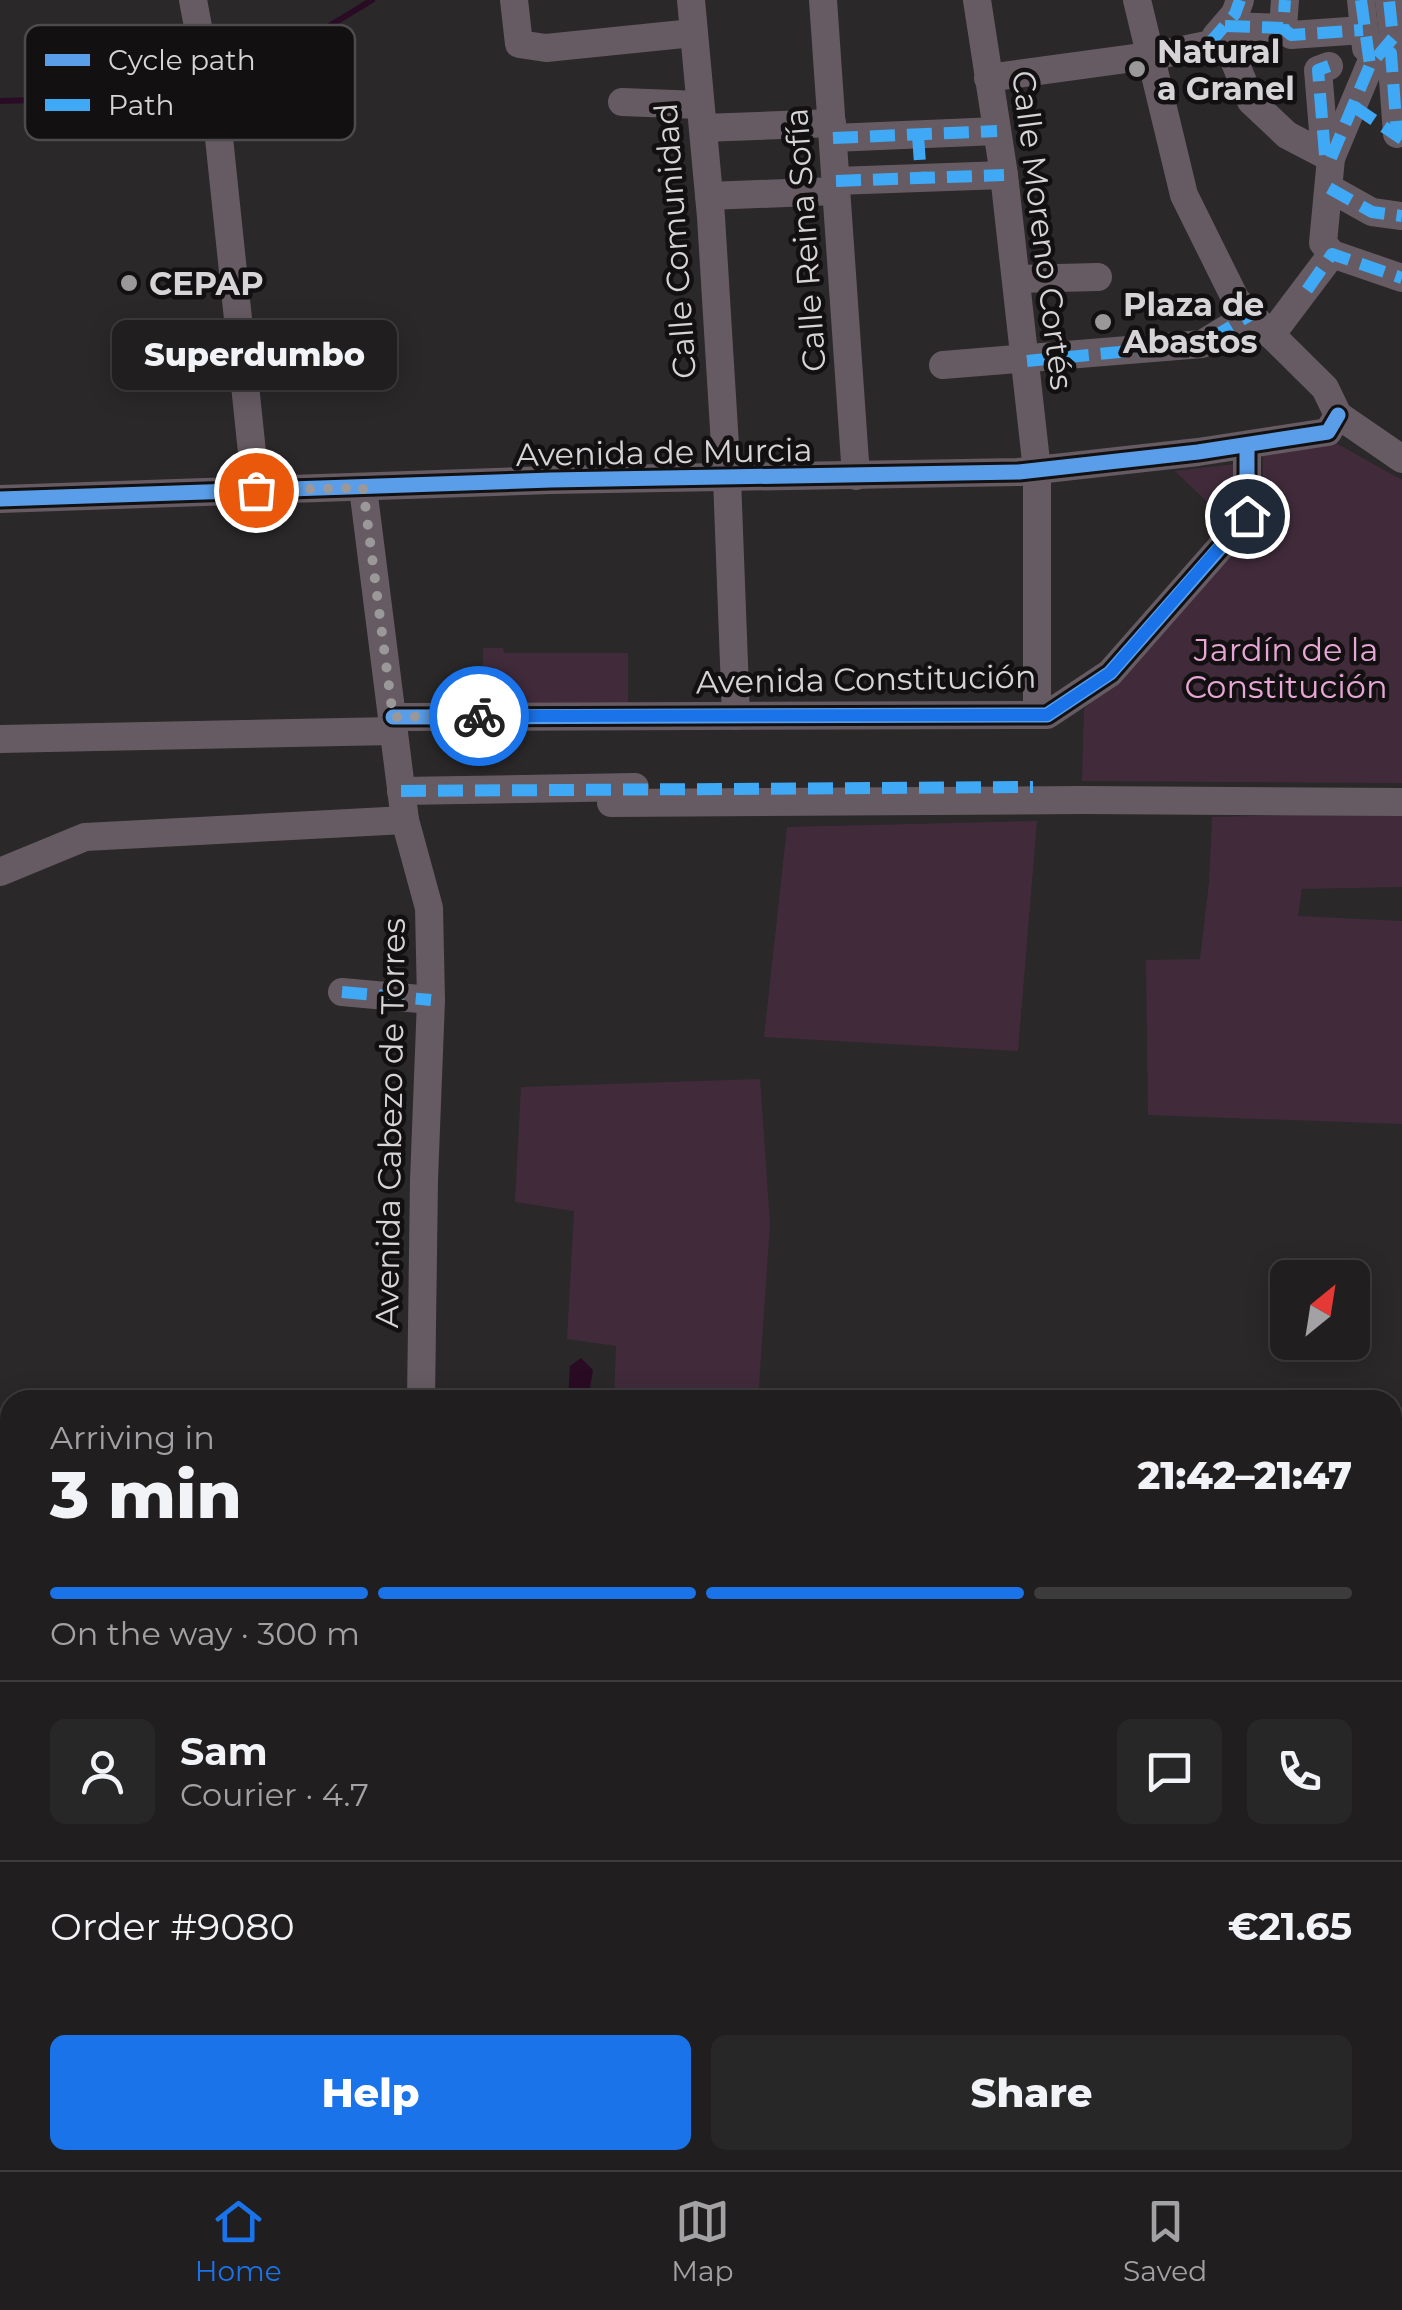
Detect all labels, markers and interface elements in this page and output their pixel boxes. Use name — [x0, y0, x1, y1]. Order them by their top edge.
legend — [25, 25, 355, 140]
place label: Natural a Granel — [1157, 32, 1295, 108]
text: Cycle path — [108, 43, 256, 77]
marker: Natural a Granel — [1126, 58, 1148, 80]
street label: Calle Moreno Cortés — [1004, 68, 1082, 392]
text: Path — [108, 88, 175, 122]
street label: Calle Comunidad — [646, 102, 704, 380]
street label: Calle Reina Sofía — [776, 107, 834, 373]
place label: CEPAP — [149, 264, 264, 303]
marker: CEPAP — [118, 272, 140, 294]
place label: Plaza de Abastos — [1122, 285, 1264, 361]
marker: Plaza de Abastos — [1092, 311, 1114, 333]
callout: Superdumbo — [114, 320, 398, 390]
text: Superdumbo — [144, 335, 365, 374]
street label: Avenida de Murcia — [515, 430, 813, 474]
pin — [214, 448, 299, 533]
icon: bag — [229, 463, 284, 518]
pin — [1205, 474, 1290, 559]
icon: home — [1220, 489, 1275, 544]
park label: Jardín de la Constitución — [1184, 630, 1388, 706]
street label: Avenida Constitución — [695, 657, 1037, 701]
courier — [429, 666, 529, 766]
icon: bike — [452, 689, 507, 744]
street label: Avenida Cabezo de Torres — [367, 918, 413, 1328]
north arrow — [1270, 1260, 1370, 1360]
map controls — [1270, 1260, 1370, 1360]
text: Arriving in — [50, 1418, 215, 1457]
text: 21:42–21:47 — [1137, 1452, 1352, 1499]
text: 3 min — [50, 1455, 242, 1534]
text: On the way · 300 m — [50, 1614, 360, 1653]
button: person — [50, 1719, 155, 1824]
button: chat — [1117, 1719, 1222, 1824]
button: phone — [1247, 1719, 1352, 1824]
text: Sam — [180, 1728, 268, 1775]
text: Courier · 4.7 — [180, 1775, 369, 1814]
text: Order #9080 — [50, 1903, 295, 1950]
text: €21.65 — [1228, 1903, 1352, 1950]
button: Help — [50, 2035, 691, 2150]
button: Share — [711, 2035, 1352, 2150]
tab: Home — [195, 2194, 282, 2288]
tab: Map — [671, 2194, 734, 2288]
tab: Saved — [1123, 2194, 1207, 2288]

